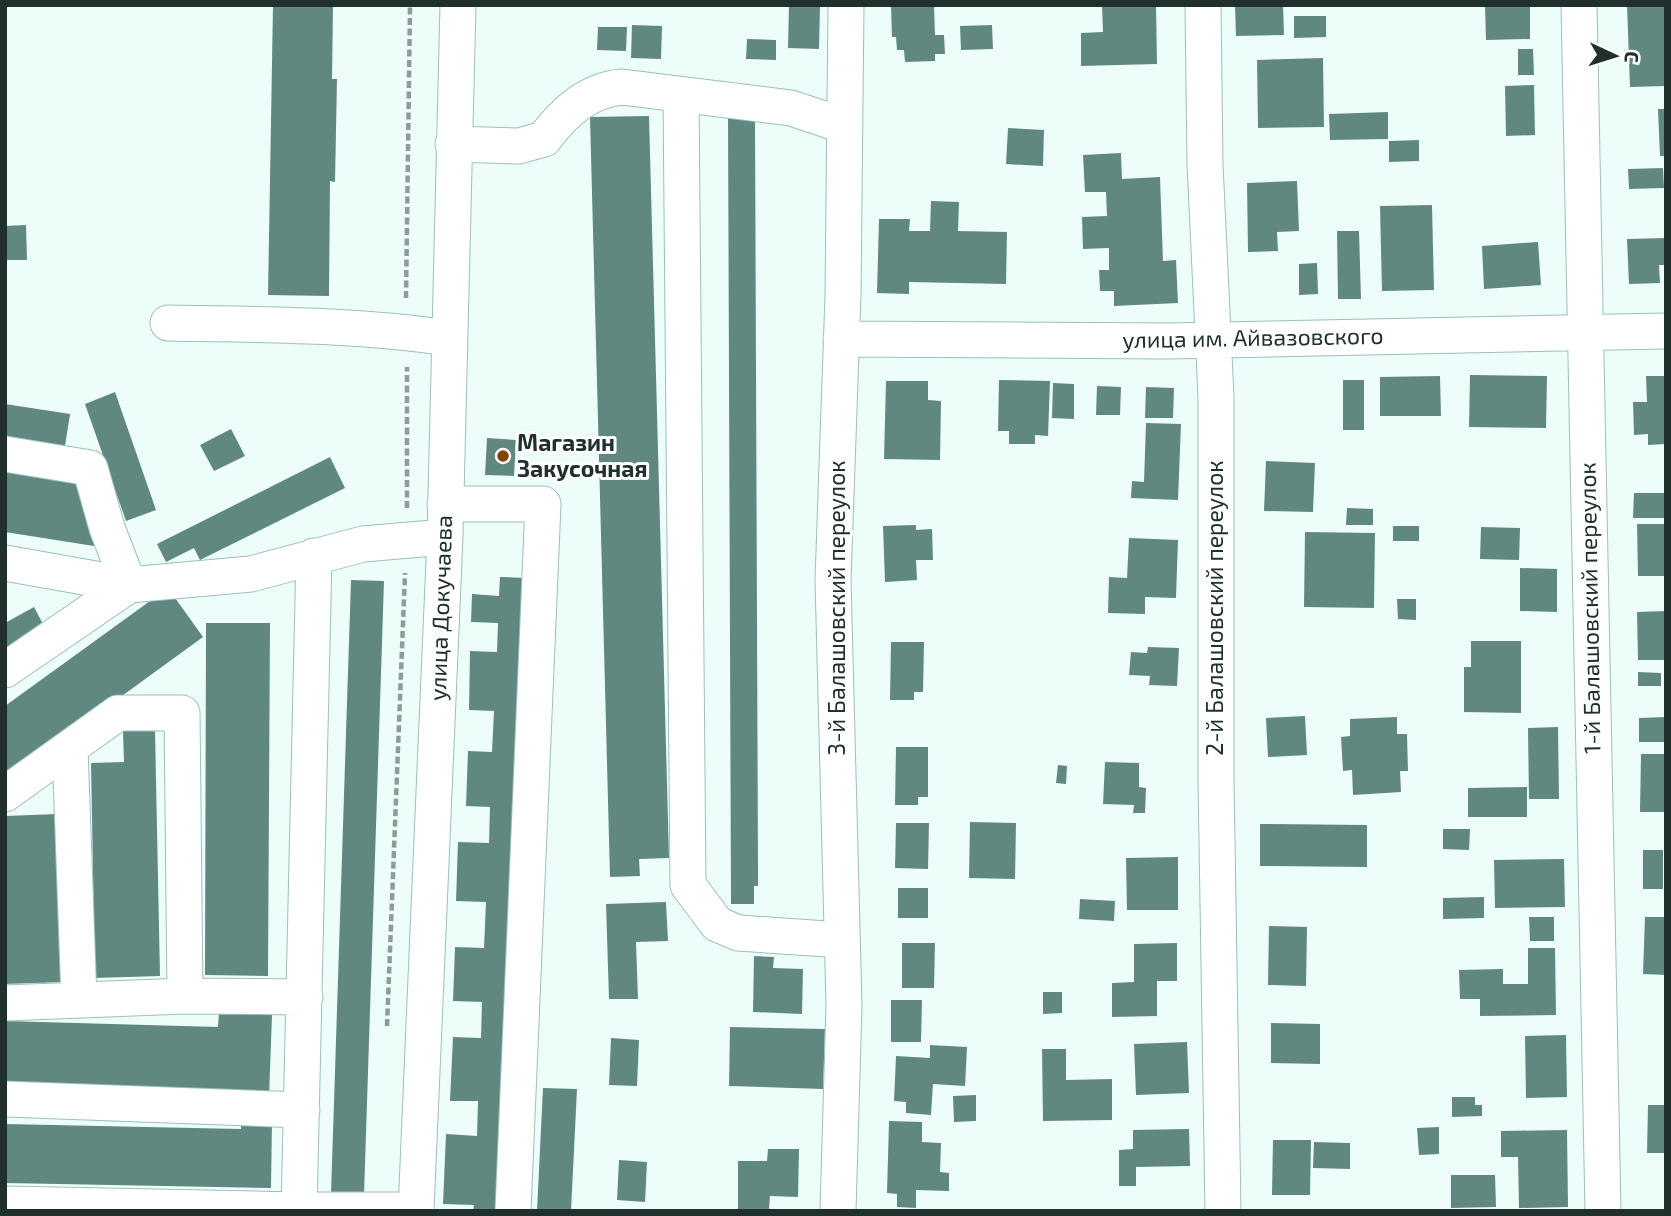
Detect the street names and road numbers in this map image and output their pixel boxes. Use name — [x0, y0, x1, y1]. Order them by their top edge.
street label: улица им. Айвазовского — [1122, 321, 1384, 354]
street label: 3-й Балашовский переулок — [822, 460, 851, 756]
street label: 2-й Балашовский переулок — [1200, 460, 1229, 756]
street label: 1-й Балашовский переулок — [1572, 462, 1607, 754]
street label: улица Докучаева — [423, 515, 458, 701]

